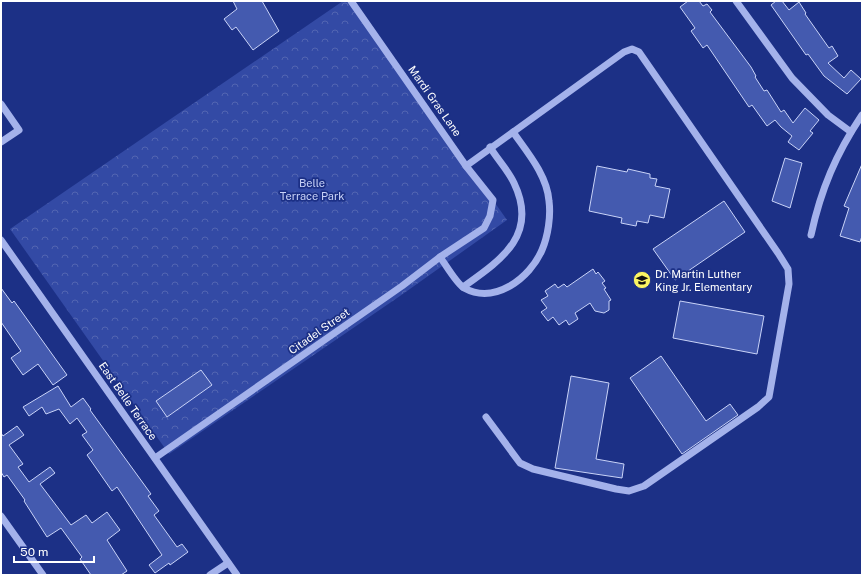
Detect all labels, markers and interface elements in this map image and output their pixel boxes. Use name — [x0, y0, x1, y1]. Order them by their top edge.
street label: Mardi Gras Lane — [406, 63, 464, 139]
park label: Belle Terrace Park — [280, 177, 344, 202]
place label: Dr. Martin Luther King Jr. Elementary — [655, 268, 753, 293]
school or university icon: Dr. Martin Luther King Jr. Elementary — [632, 270, 652, 290]
street label: Citadel Street — [286, 306, 352, 356]
street label: East Belle Terrace — [97, 360, 159, 442]
scale bar — [14, 538, 94, 564]
text: 50 m — [20, 545, 48, 559]

